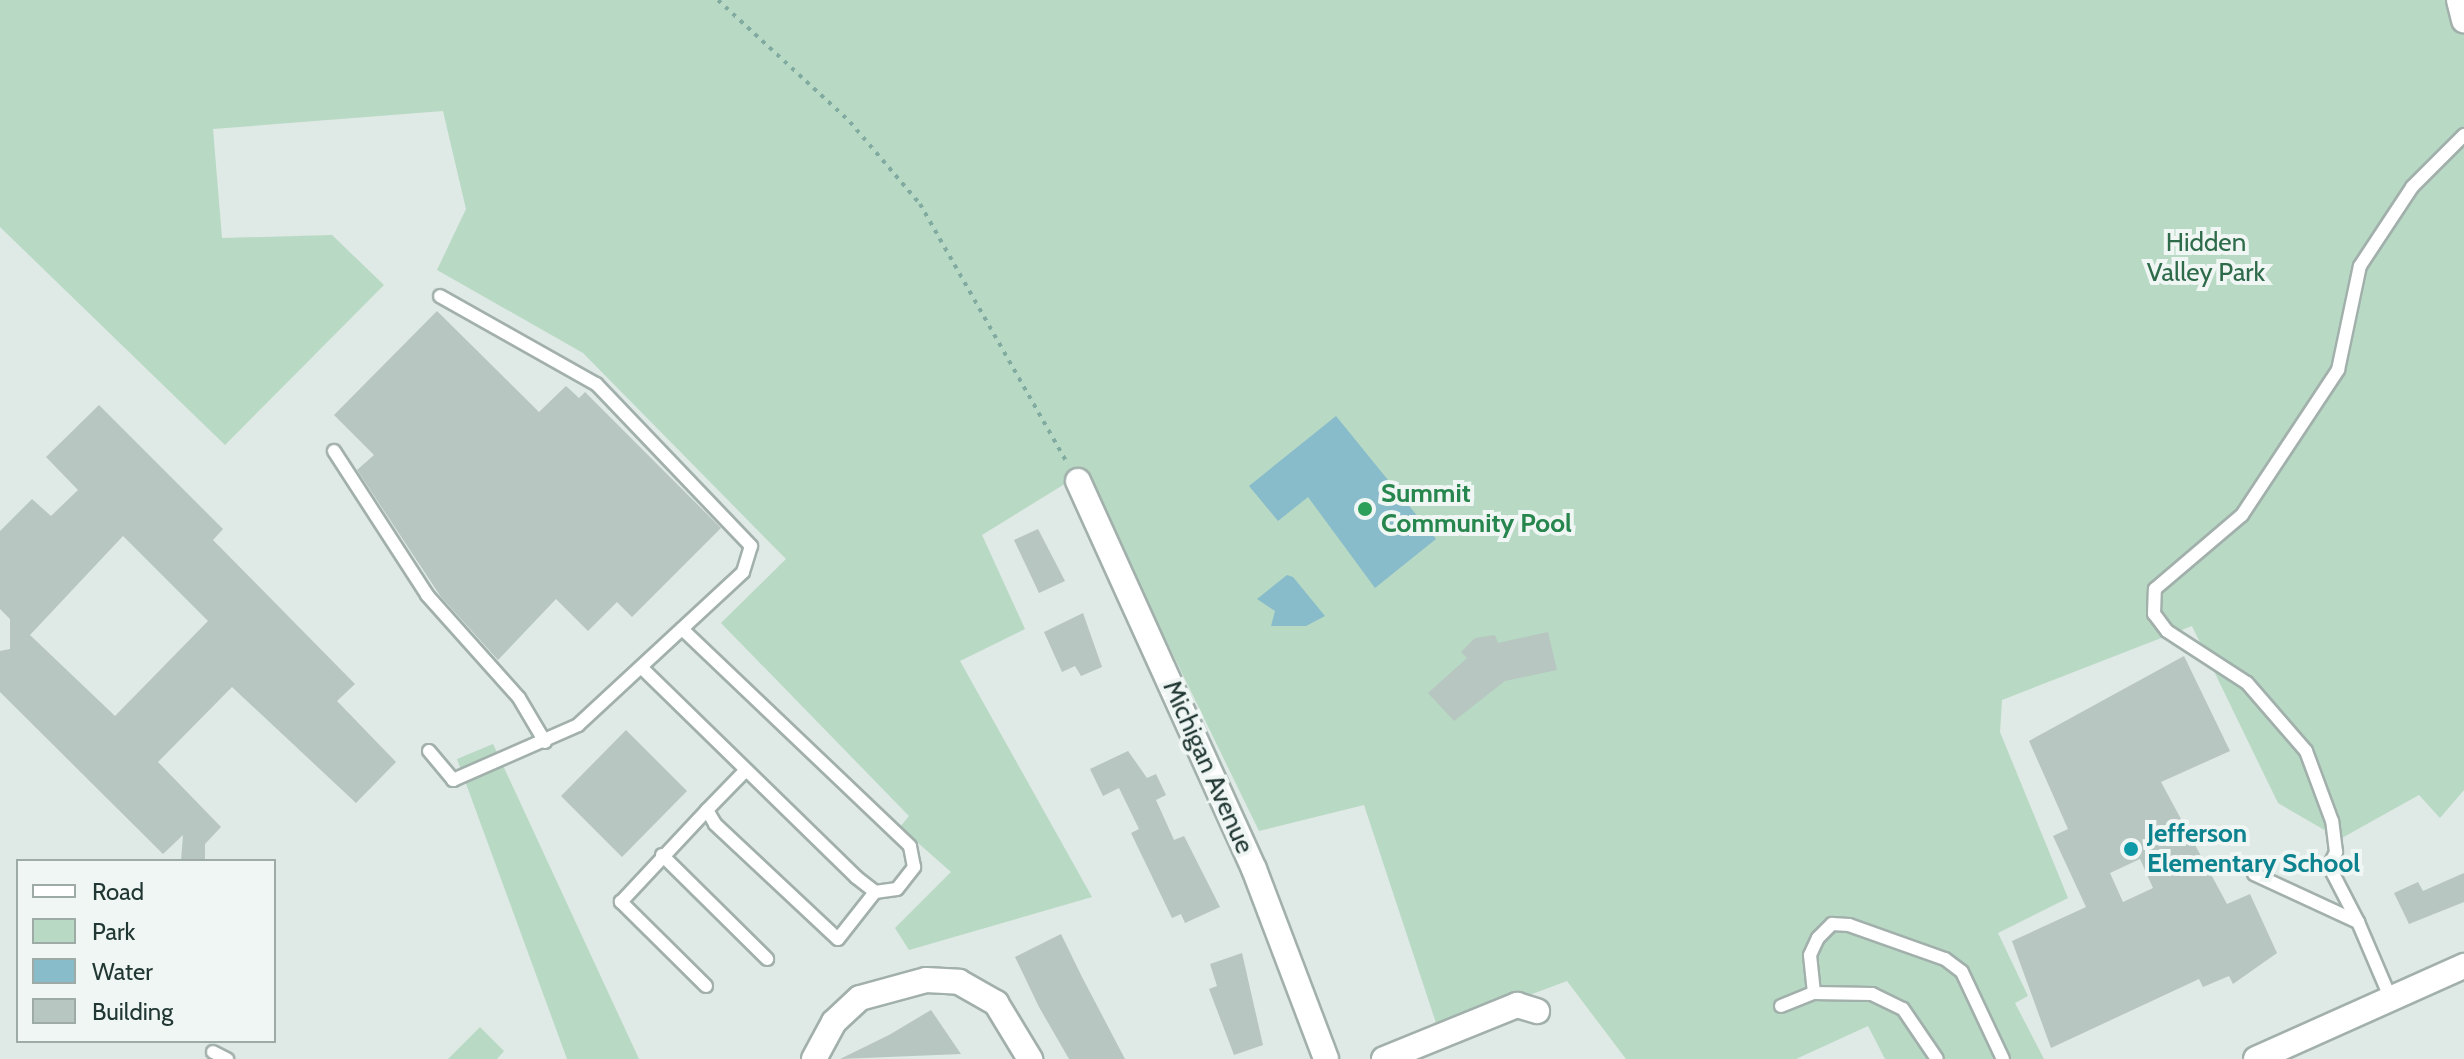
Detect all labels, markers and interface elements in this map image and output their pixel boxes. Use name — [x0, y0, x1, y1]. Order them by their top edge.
park label: Hidden Valley Park — [2147, 227, 2265, 288]
place label: Summit Community Pool — [1381, 478, 1572, 540]
marker: Summit Community Pool — [1356, 500, 1374, 518]
street label: Michigan Avenue — [1156, 676, 1260, 858]
place label: Jefferson Elementary School — [2147, 818, 2360, 880]
marker: Jefferson Elementary School — [2122, 840, 2140, 858]
legend — [16, 859, 276, 1043]
text: Road — [92, 877, 144, 906]
text: Park — [92, 917, 135, 946]
text: Water — [92, 957, 153, 986]
text: Building — [92, 997, 173, 1026]

